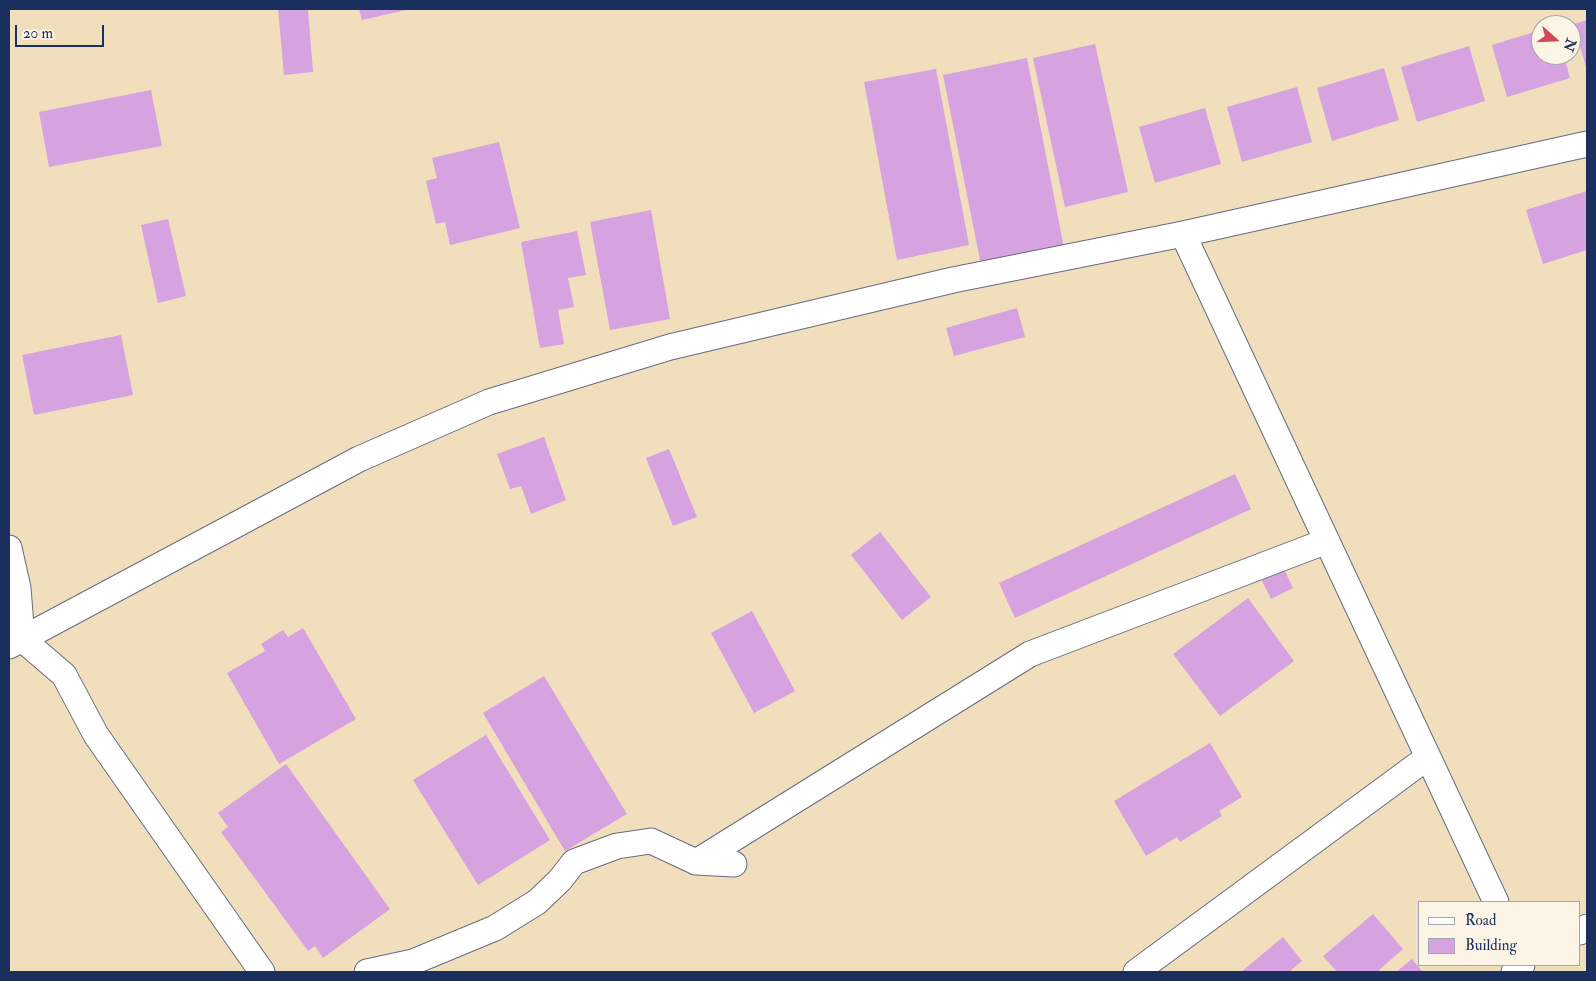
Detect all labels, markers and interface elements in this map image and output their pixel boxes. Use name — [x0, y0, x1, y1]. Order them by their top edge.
scale bar — [18, 15, 106, 47]
north arrow — [1531, 15, 1581, 65]
text: 20 m — [23, 24, 53, 43]
text: N — [1559, 36, 1580, 54]
legend — [1418, 901, 1581, 966]
text: Road — [1465, 911, 1496, 930]
text: Building — [1465, 936, 1517, 955]

